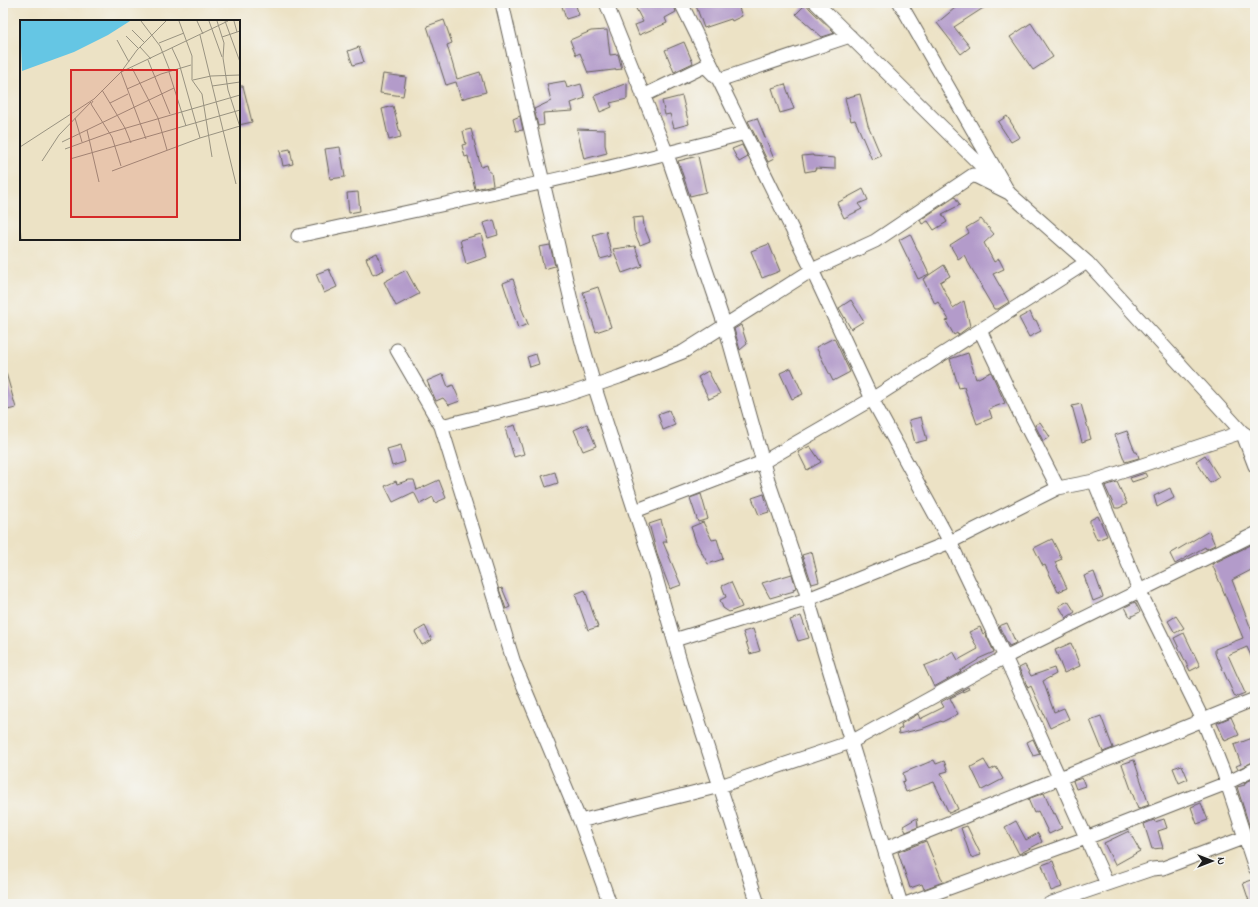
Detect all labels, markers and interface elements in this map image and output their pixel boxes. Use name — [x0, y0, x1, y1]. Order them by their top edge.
inset map — [20, 20, 240, 240]
north arrow — [1192, 841, 1232, 881]
text: N — [1213, 857, 1229, 865]

